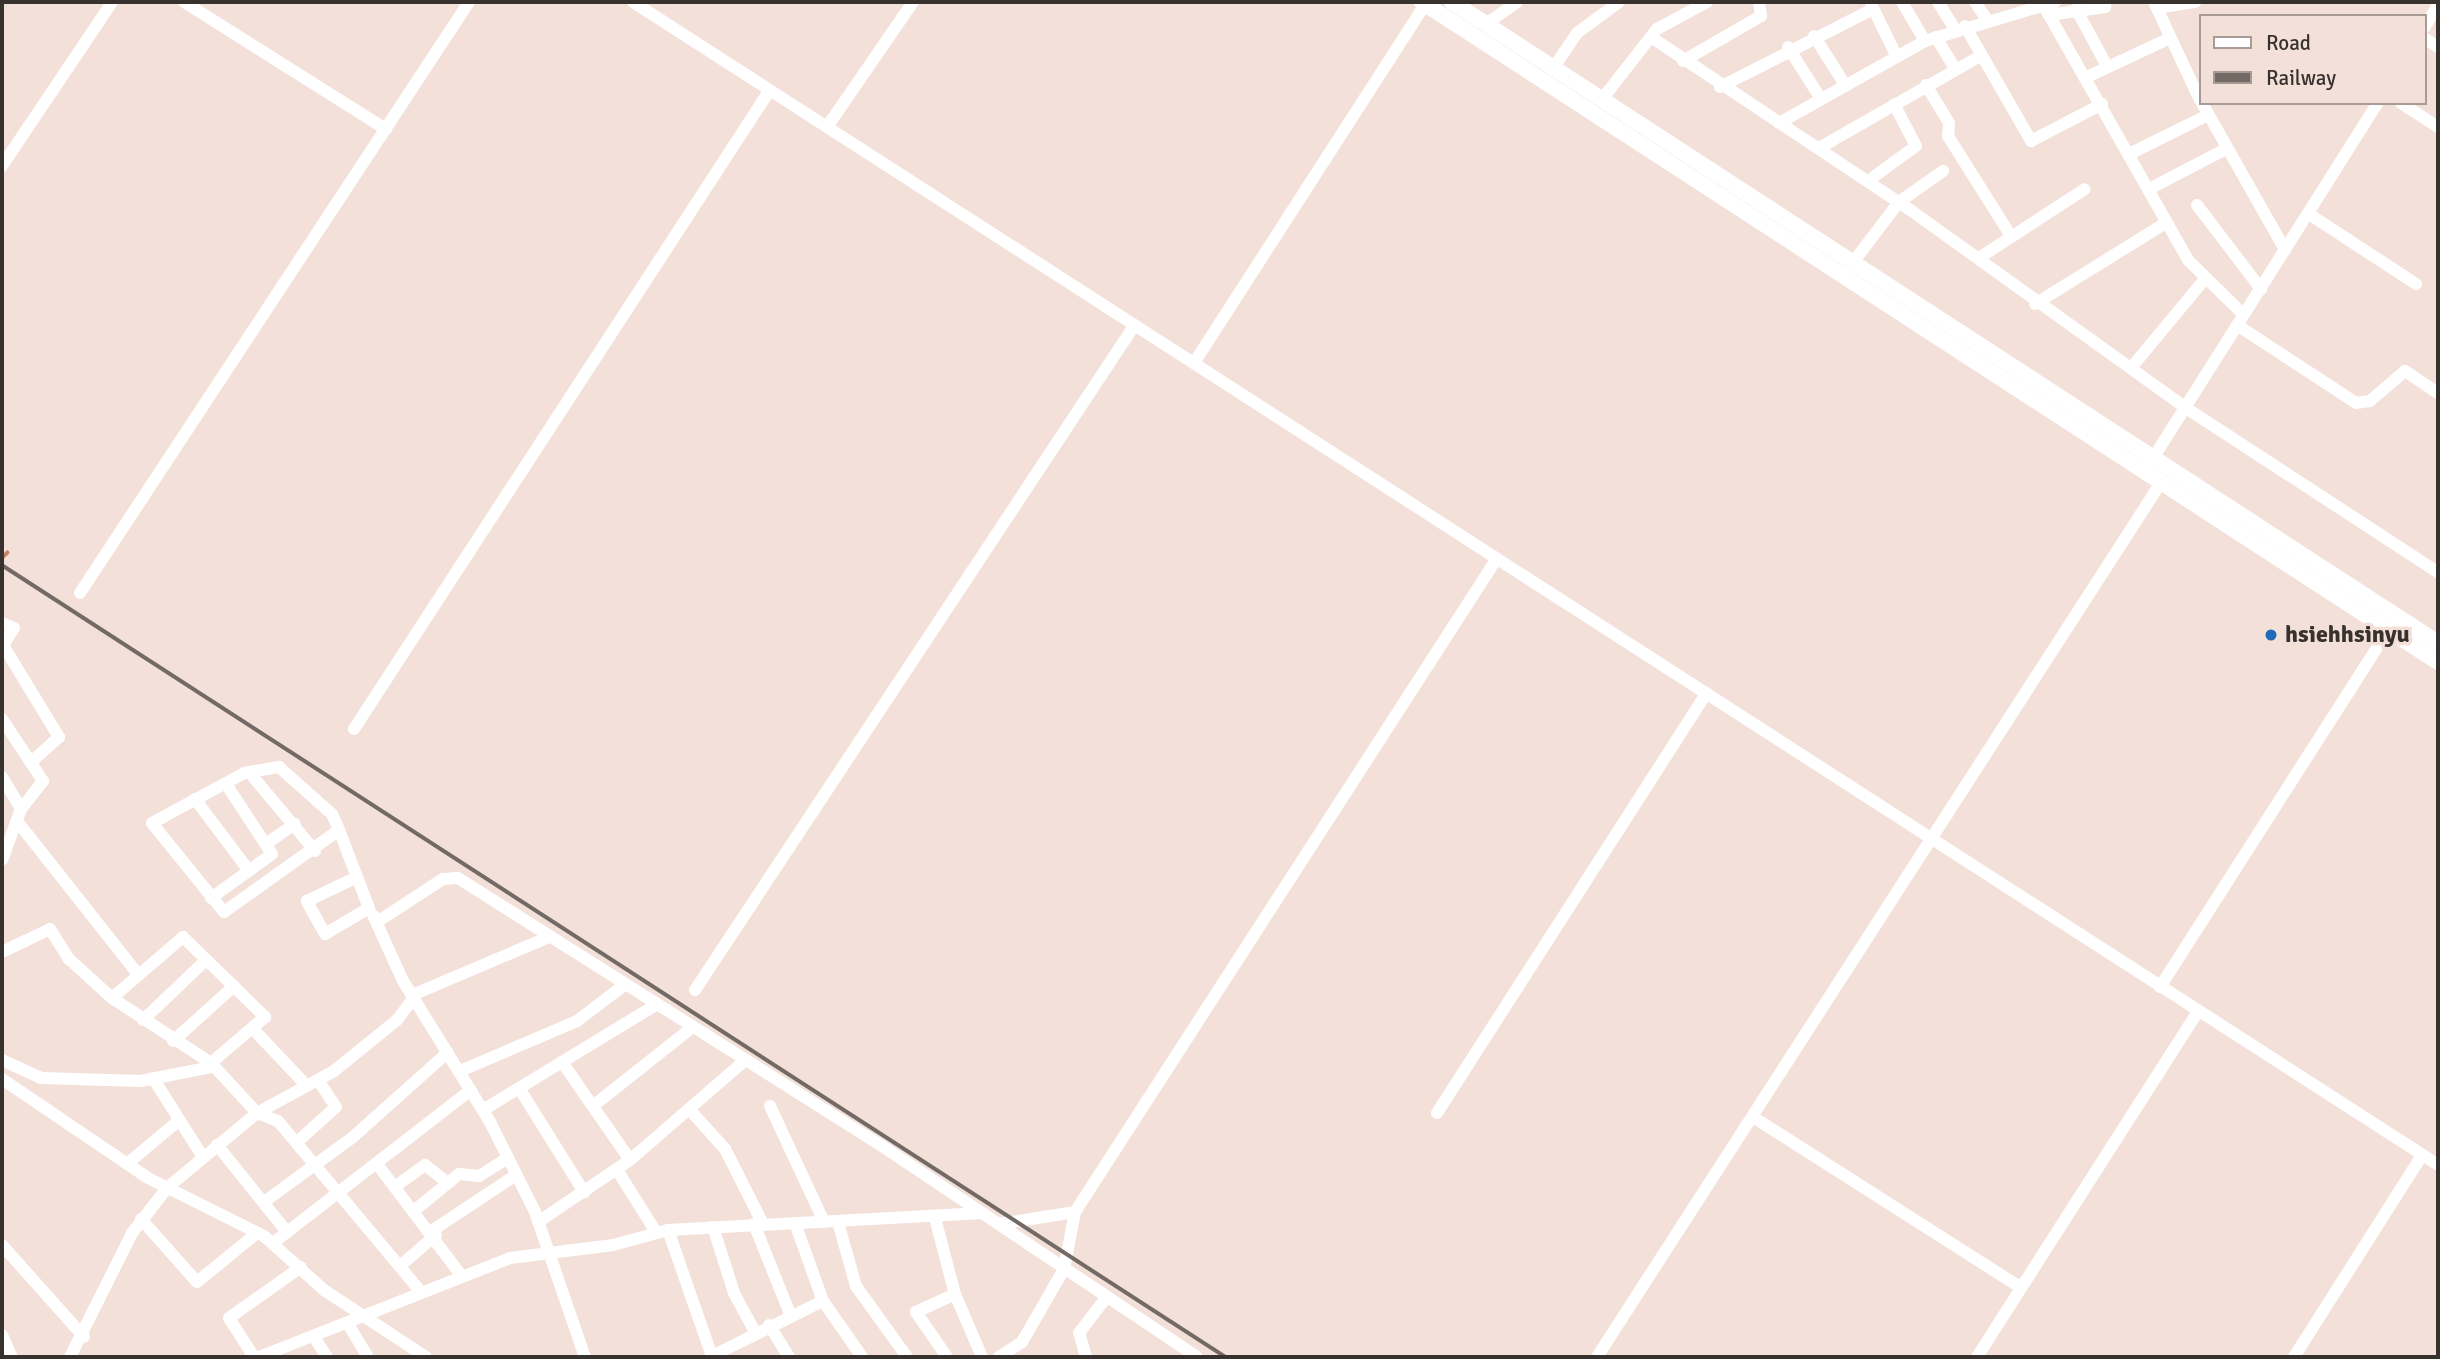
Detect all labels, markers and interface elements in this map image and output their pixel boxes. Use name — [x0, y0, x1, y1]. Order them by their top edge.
legend — [2198, 14, 2426, 105]
text: Road — [2266, 30, 2311, 56]
text: Railway — [2266, 65, 2336, 91]
place label: hsiehhsinyu — [2285, 621, 2410, 649]
marker: hsiehhsinyu — [2263, 627, 2279, 643]

